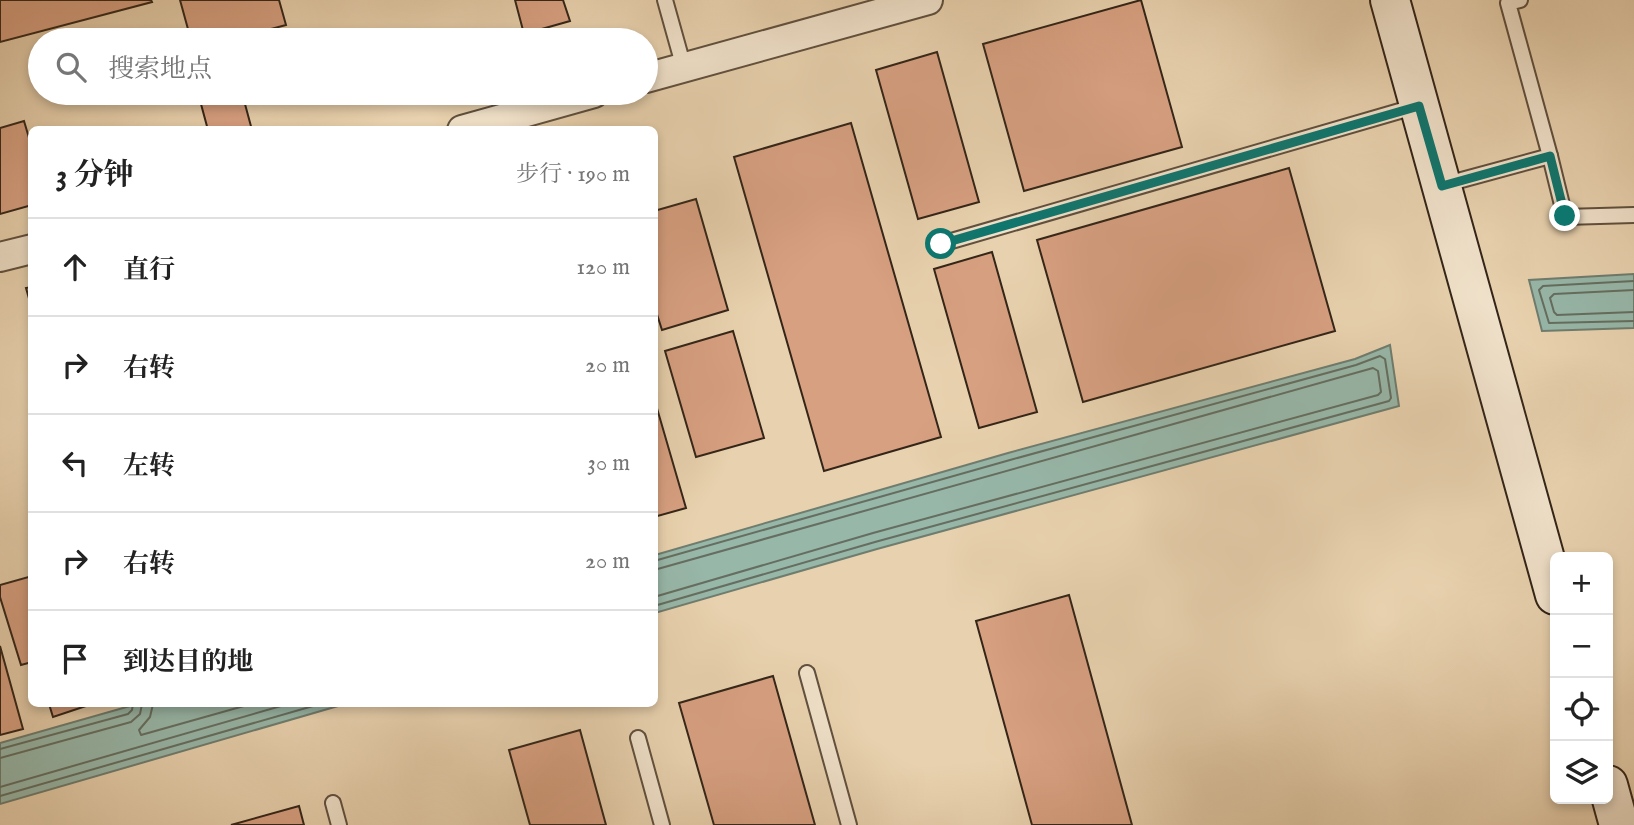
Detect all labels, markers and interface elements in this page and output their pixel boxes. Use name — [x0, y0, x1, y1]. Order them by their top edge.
search box — [28, 28, 658, 105]
icon: search — [52, 48, 90, 86]
text: 搜索地点 — [108, 53, 212, 86]
text: 3 分钟 — [56, 157, 134, 195]
text: 步行 · 190 m — [516, 160, 630, 189]
route end — [1549, 200, 1580, 231]
route start — [925, 228, 956, 259]
icon: ahead — [56, 248, 94, 286]
text: 120 m — [577, 253, 630, 282]
text: 直行 — [123, 254, 175, 287]
icon: right — [56, 346, 94, 384]
text: 20 m — [585, 351, 630, 380]
text: 右转 — [123, 352, 175, 385]
icon: left — [56, 444, 94, 482]
text: 30 m — [587, 449, 630, 478]
text: 左转 — [123, 450, 175, 483]
icon: right — [56, 542, 94, 580]
text: 20 m — [585, 547, 630, 576]
text: 右转 — [123, 548, 175, 581]
map controls — [1550, 552, 1613, 804]
button: + — [1550, 552, 1613, 615]
button: − — [1550, 615, 1613, 678]
icon: arrive — [56, 640, 94, 678]
text: 到达目的地 — [123, 646, 253, 679]
button: locate — [1550, 678, 1613, 741]
button: layers — [1550, 741, 1613, 804]

